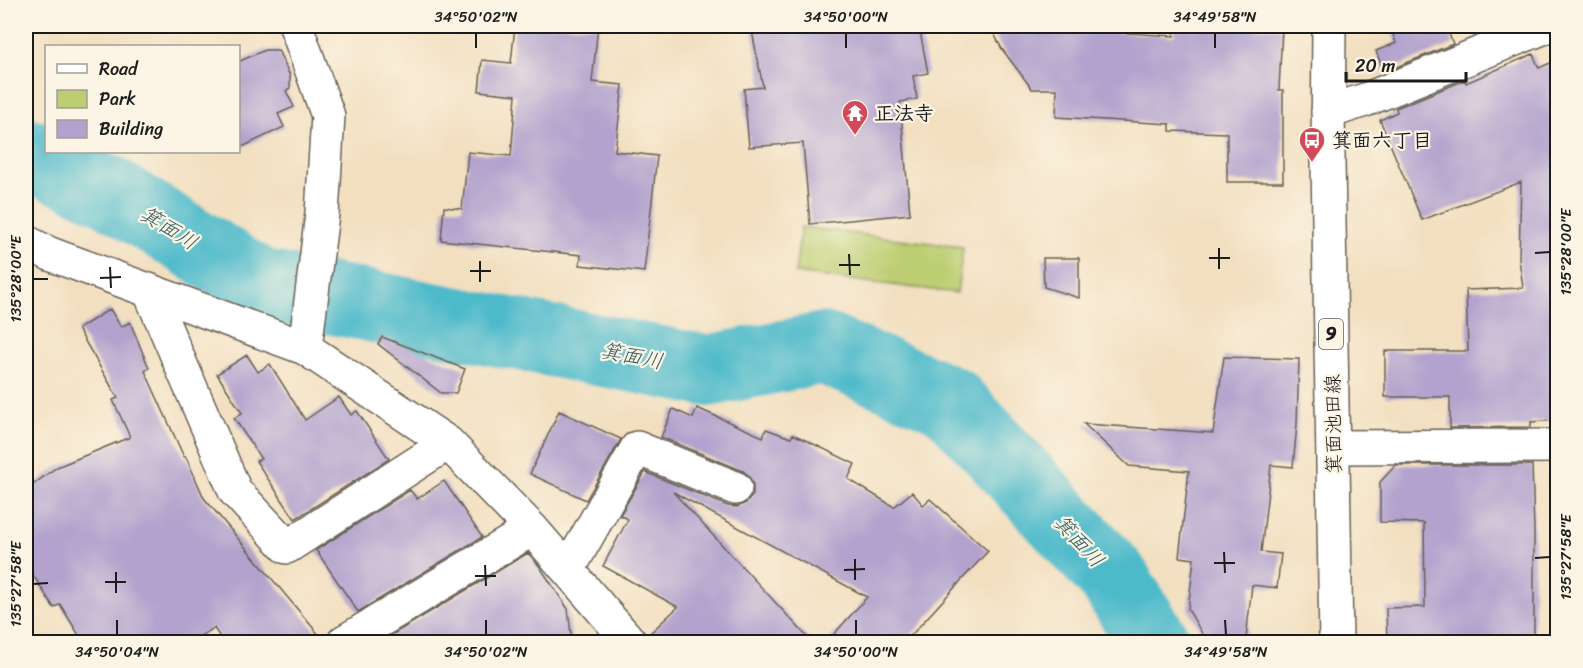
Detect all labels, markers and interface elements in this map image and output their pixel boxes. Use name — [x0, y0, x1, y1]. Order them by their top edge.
text: 34°50'02"N — [434, 4, 518, 30]
text: 34°50'00"N — [804, 4, 889, 30]
text: 34°49'58"N — [1173, 4, 1257, 30]
legend — [45, 45, 240, 153]
scale bar — [1346, 45, 1466, 83]
text: 20 m — [1355, 50, 1395, 82]
text: Road — [99, 53, 139, 85]
text: Park — [99, 83, 136, 115]
place label: 正法寺 — [874, 96, 934, 131]
temple icon: 正法寺 — [840, 98, 870, 136]
text: Building — [99, 113, 163, 145]
place label: 箕面六丁目 — [1332, 123, 1432, 158]
bus stop icon: 箕面六丁目 — [1297, 125, 1327, 163]
water label: 箕面川 — [132, 195, 206, 261]
text: 135°28'00"E — [1553, 207, 1579, 296]
text: 135°28'00"E — [3, 234, 29, 323]
road number: 9 — [1319, 319, 1343, 349]
water label: 箕面川 — [597, 331, 667, 381]
street label: 箕面池田線 — [1315, 374, 1352, 474]
water label: 箕面川 — [1044, 505, 1114, 577]
text: 135°27'58"E — [1553, 512, 1579, 600]
text: 135°27'58"E — [3, 539, 29, 627]
text: 34°50'04"N — [75, 639, 159, 665]
text: 34°50'02"N — [444, 639, 528, 665]
text: 34°50'00"N — [814, 639, 899, 665]
text: 34°49'58"N — [1184, 639, 1268, 665]

